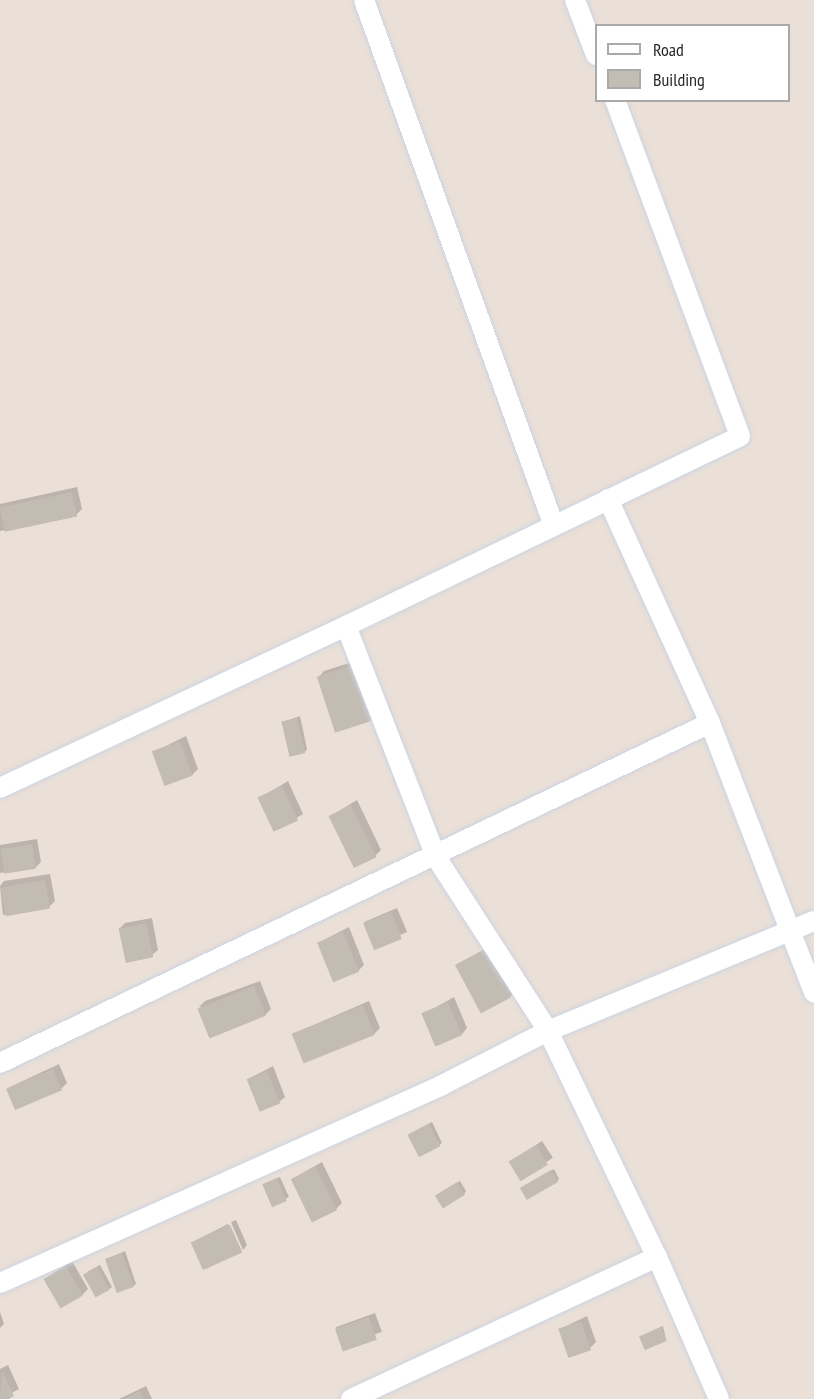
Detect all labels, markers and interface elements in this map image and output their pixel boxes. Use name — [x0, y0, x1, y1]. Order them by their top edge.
legend — [595, 24, 790, 102]
text: Road — [653, 38, 684, 61]
text: Building — [653, 68, 705, 91]

